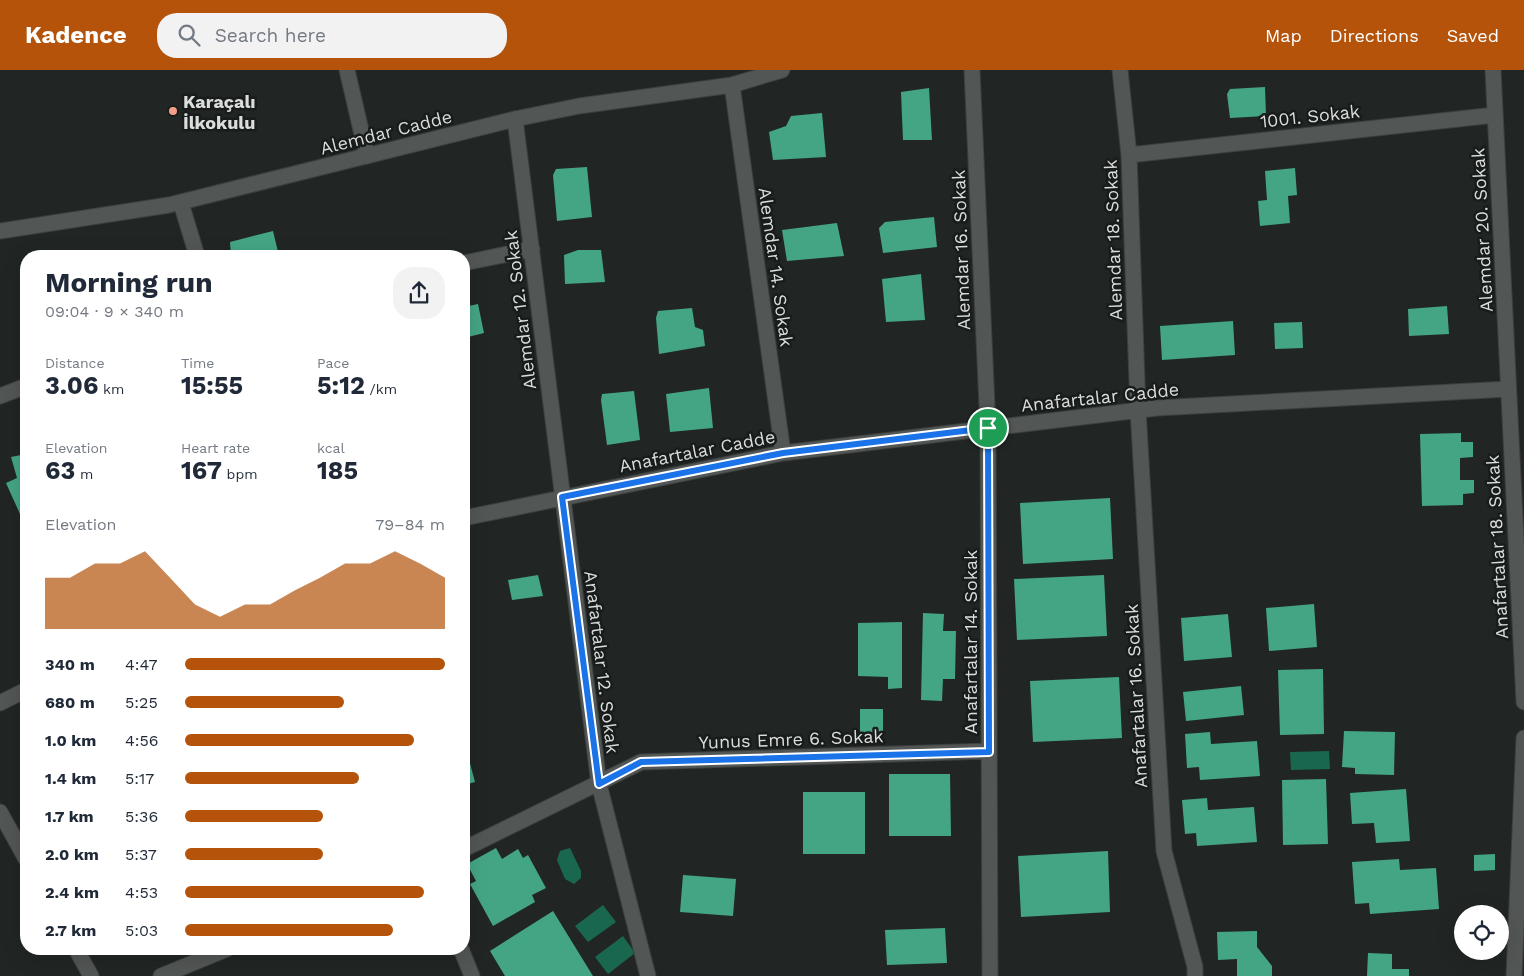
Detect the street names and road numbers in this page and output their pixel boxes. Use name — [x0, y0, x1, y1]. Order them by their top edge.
street label: 1001. Sokak — [1259, 100, 1361, 132]
street label: Alemdar Cadde — [318, 105, 454, 159]
street label: Alemdar 20. Sokak — [1467, 147, 1497, 313]
street label: Alemdar 18. Sokak — [1100, 159, 1126, 321]
street label: Alemdar 16. Sokak — [948, 169, 974, 331]
street label: Alemdar 14. Sokak — [754, 186, 798, 348]
street label: Alemdar 12. Sokak — [500, 229, 540, 391]
street label: Anafartalar Cadde — [1020, 378, 1180, 416]
street label: Anafartalar Cadde — [617, 426, 777, 476]
street label: Anafartalar 18. Sokak — [1482, 454, 1512, 640]
street label: Anafartalar 14. Sokak — [960, 550, 981, 734]
street label: Anafartalar 12. Sokak — [580, 569, 624, 755]
street label: Anafartalar 16. Sokak — [1121, 603, 1151, 789]
street label: Yunus Emre 6. Sokak — [698, 725, 884, 753]

